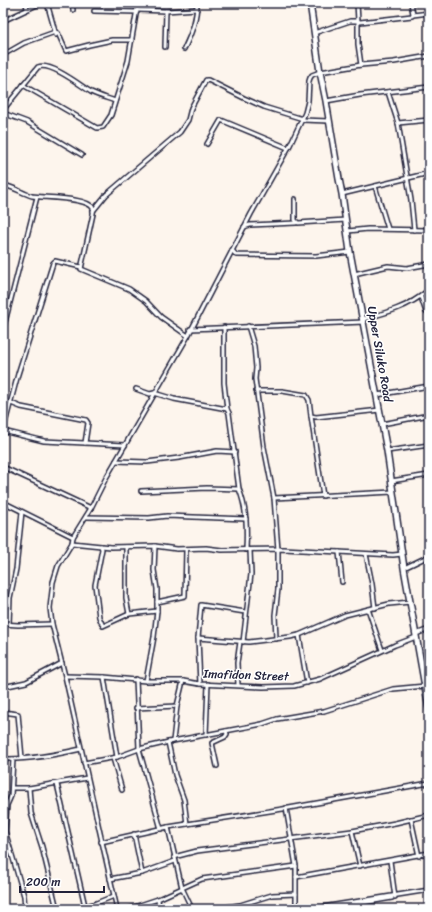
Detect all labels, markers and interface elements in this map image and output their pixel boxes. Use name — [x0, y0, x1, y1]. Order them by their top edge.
street label: Upper Siluko Road — [361, 304, 399, 404]
street label: Imafidon Street — [202, 662, 290, 688]
scale bar — [20, 868, 104, 894]
text: 200 m — [26, 871, 60, 893]

